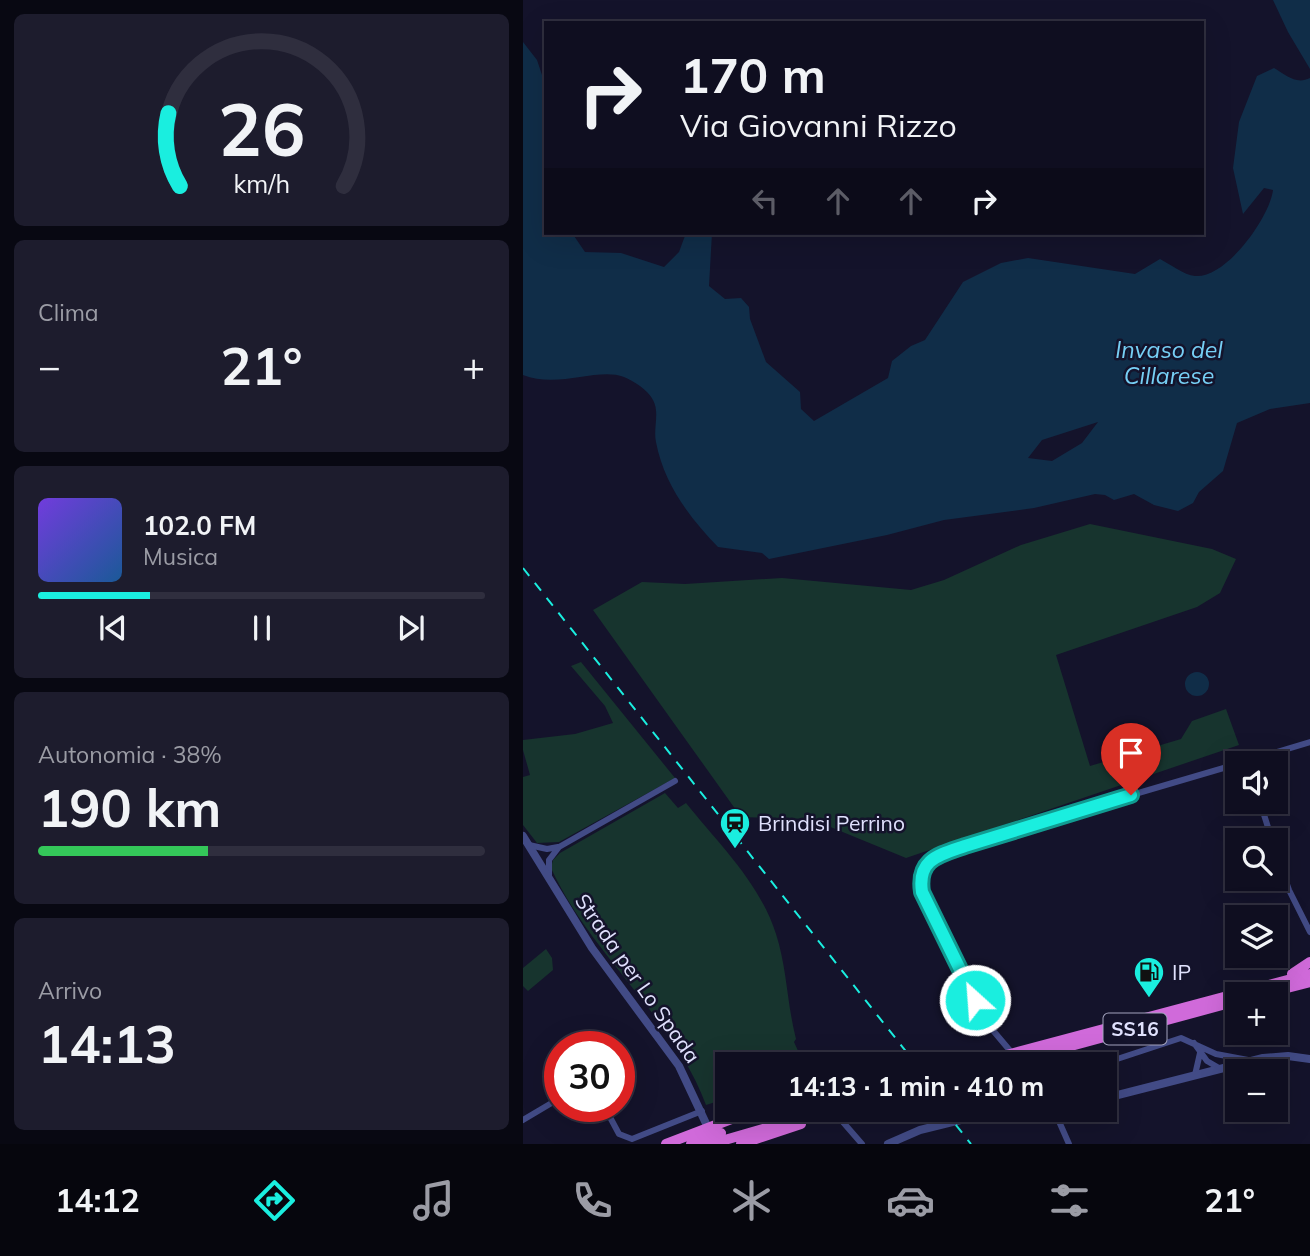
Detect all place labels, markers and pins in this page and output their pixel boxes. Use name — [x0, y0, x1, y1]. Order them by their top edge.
pin — [1101, 723, 1161, 795]
station icon: Brindisi Perrino — [718, 806, 752, 850]
place label: Brindisi Perrino — [758, 810, 905, 836]
fuel station icon: IP — [1132, 955, 1166, 999]
place label: IP — [1172, 959, 1191, 985]

